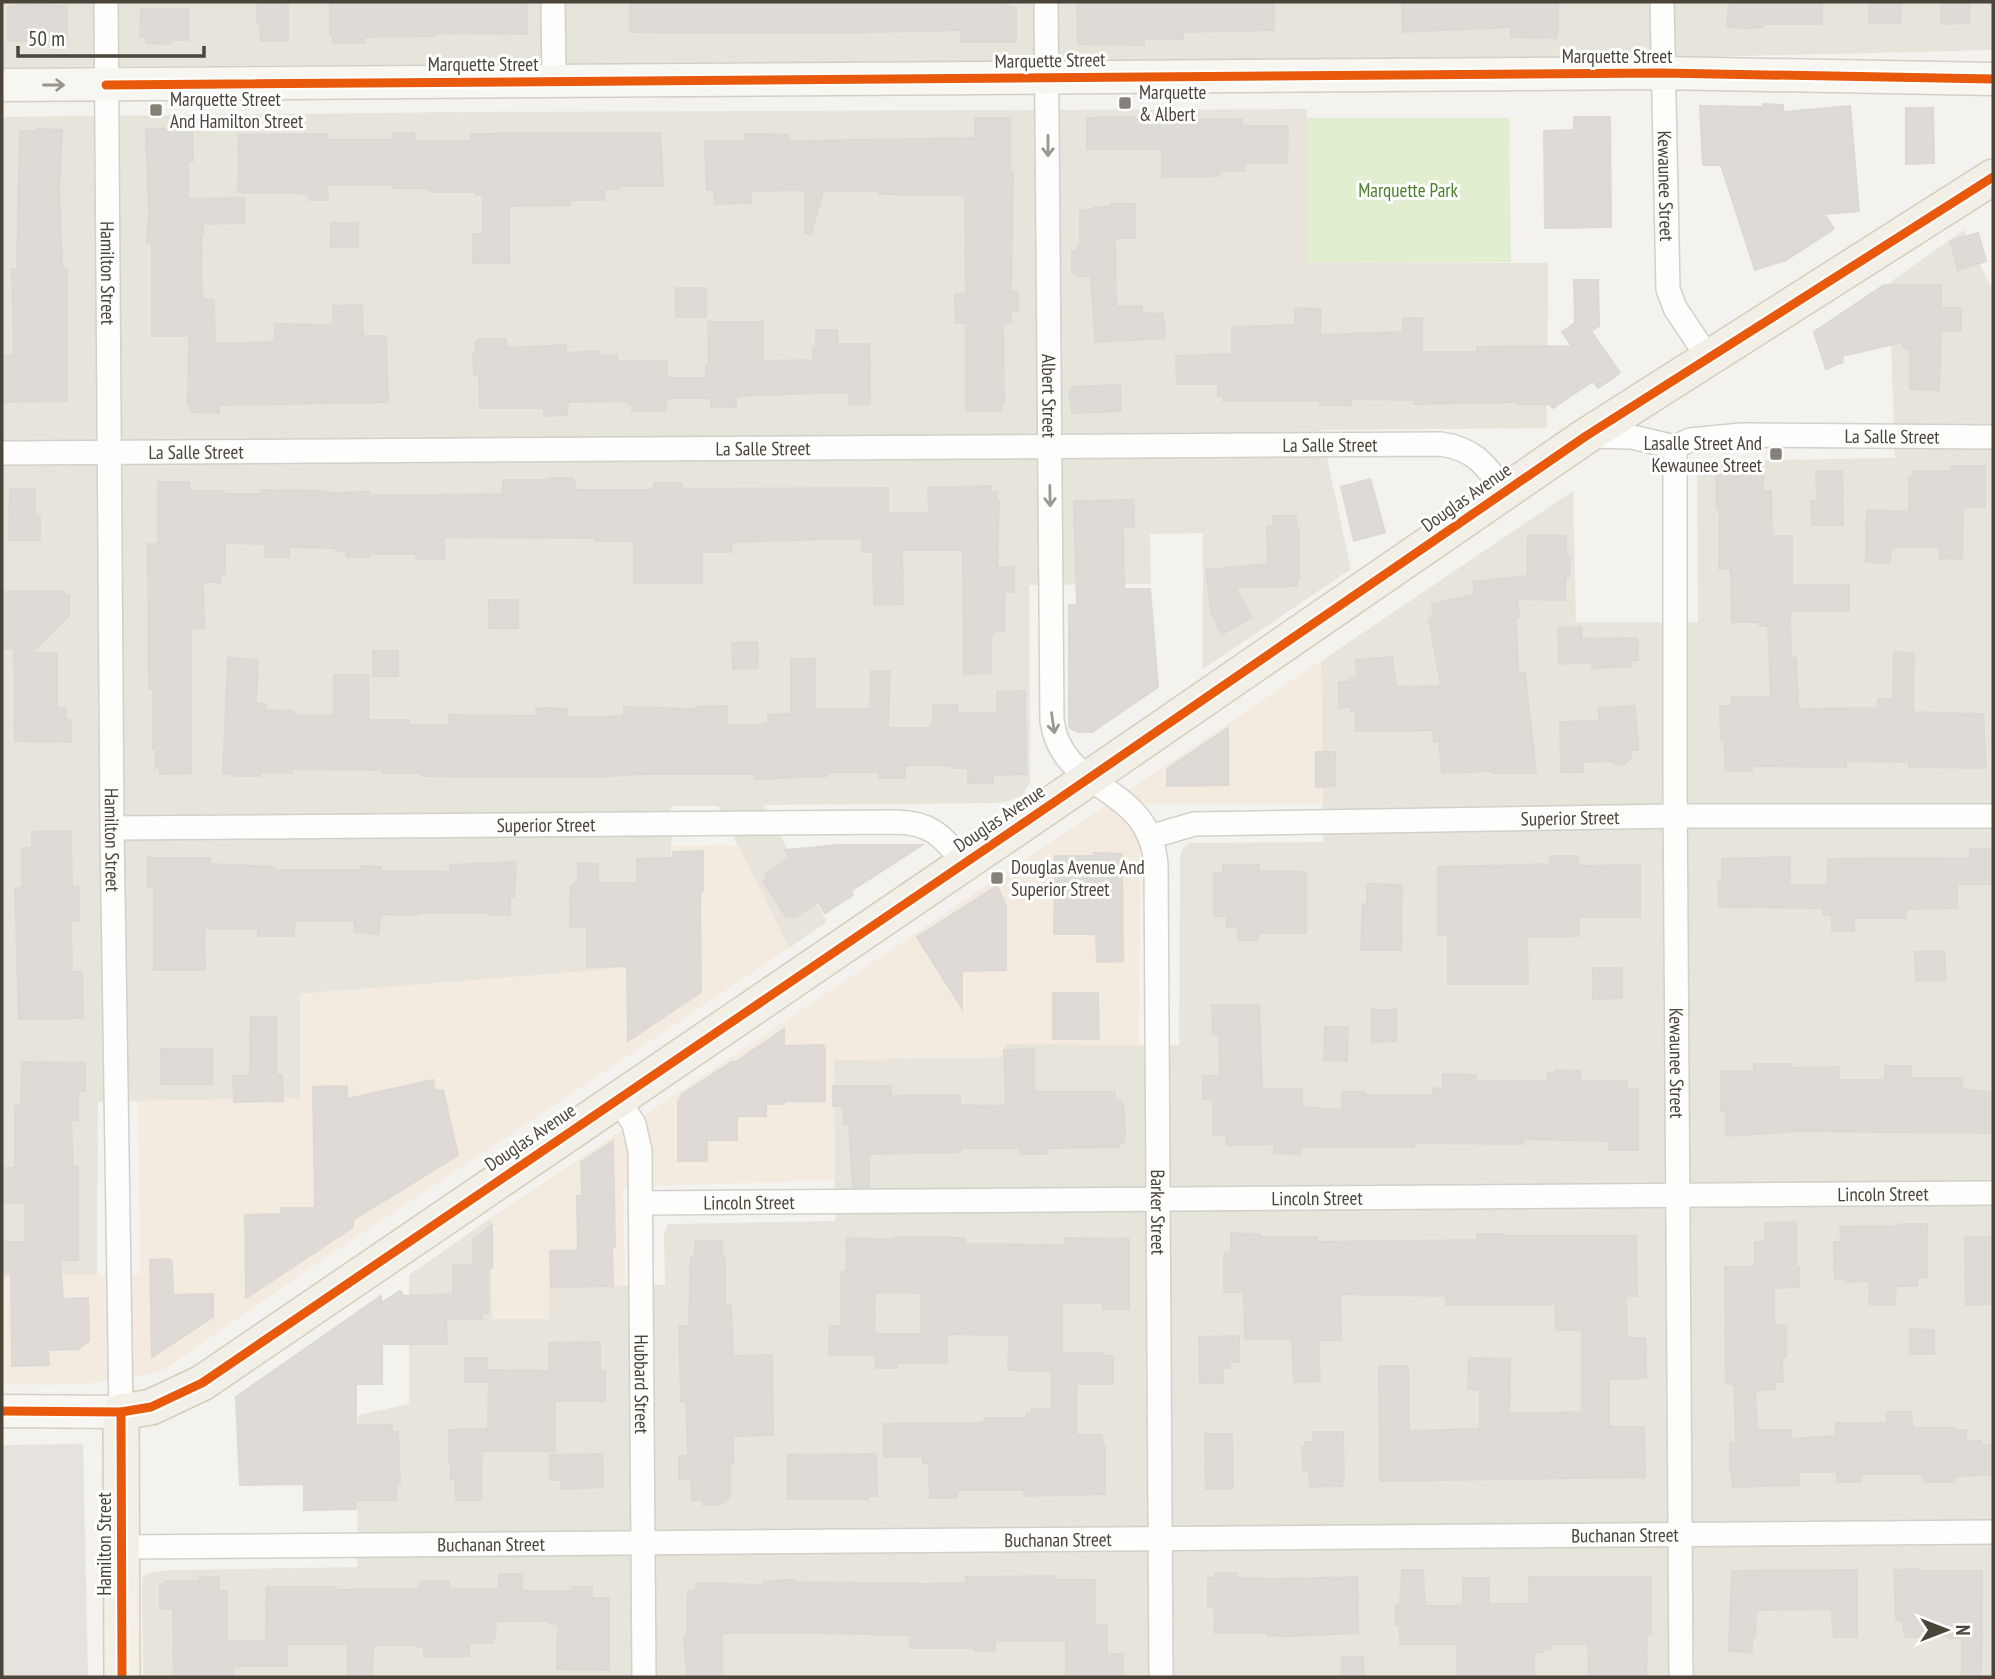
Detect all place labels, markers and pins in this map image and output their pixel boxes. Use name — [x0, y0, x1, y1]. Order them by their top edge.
place label: Marquette & Albert — [1139, 80, 1207, 126]
place label: Marquette Street And Hamilton Street — [170, 87, 304, 133]
marker: Marquette & Albert — [1117, 95, 1133, 111]
marker: Marquette Street And Hamilton Street — [148, 102, 164, 118]
place label: Lasalle Street And Kewaunee Street — [1644, 431, 1763, 477]
marker: Lasalle Street And Kewaunee Street — [1768, 446, 1784, 462]
place label: Douglas Avenue And Superior Street — [1011, 855, 1145, 901]
marker: Douglas Avenue And Superior Street — [989, 870, 1005, 886]

